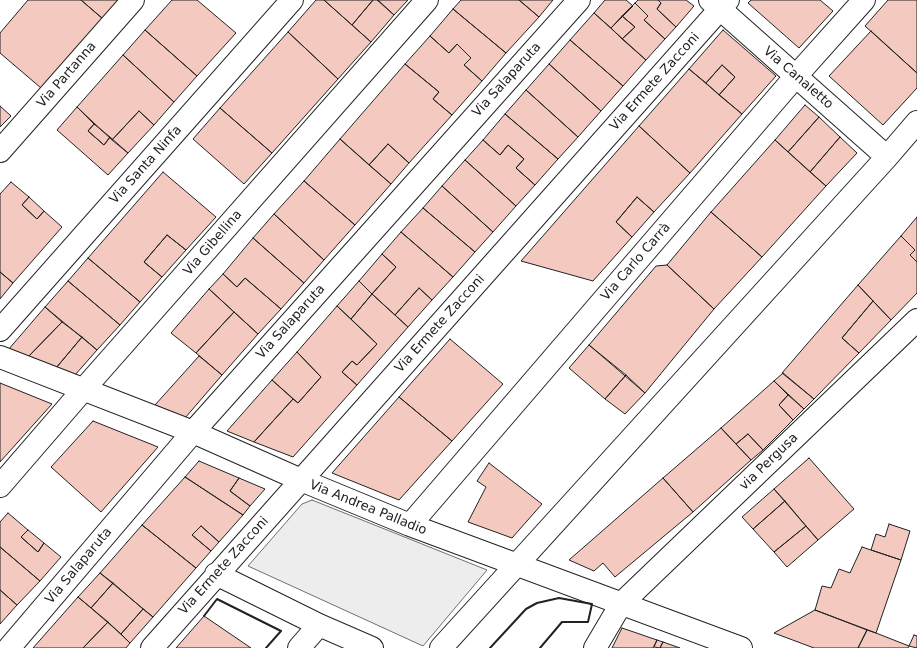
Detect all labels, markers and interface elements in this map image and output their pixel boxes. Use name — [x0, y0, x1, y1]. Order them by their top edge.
street label: Via Ermete Zacconi — [607, 30, 703, 134]
street label: Via Partanna — [34, 39, 100, 111]
street label: Via Salaparuta — [469, 39, 545, 121]
street label: Via Canaletto — [760, 43, 836, 113]
street label: Via Santa Ninfa — [107, 123, 185, 207]
street label: Via Gibellina — [180, 207, 246, 279]
street label: Via Carlo Carrà — [598, 220, 674, 304]
street label: Via Ermete Zacconi — [392, 272, 488, 376]
street label: Via Salaparuta — [253, 281, 329, 363]
street label: via Pergusa — [737, 430, 801, 494]
street label: Via Andrea Palladio — [307, 477, 429, 539]
street label: Via Ermete Zacconi — [176, 514, 272, 618]
street label: Via Salaparuta — [42, 525, 116, 607]

